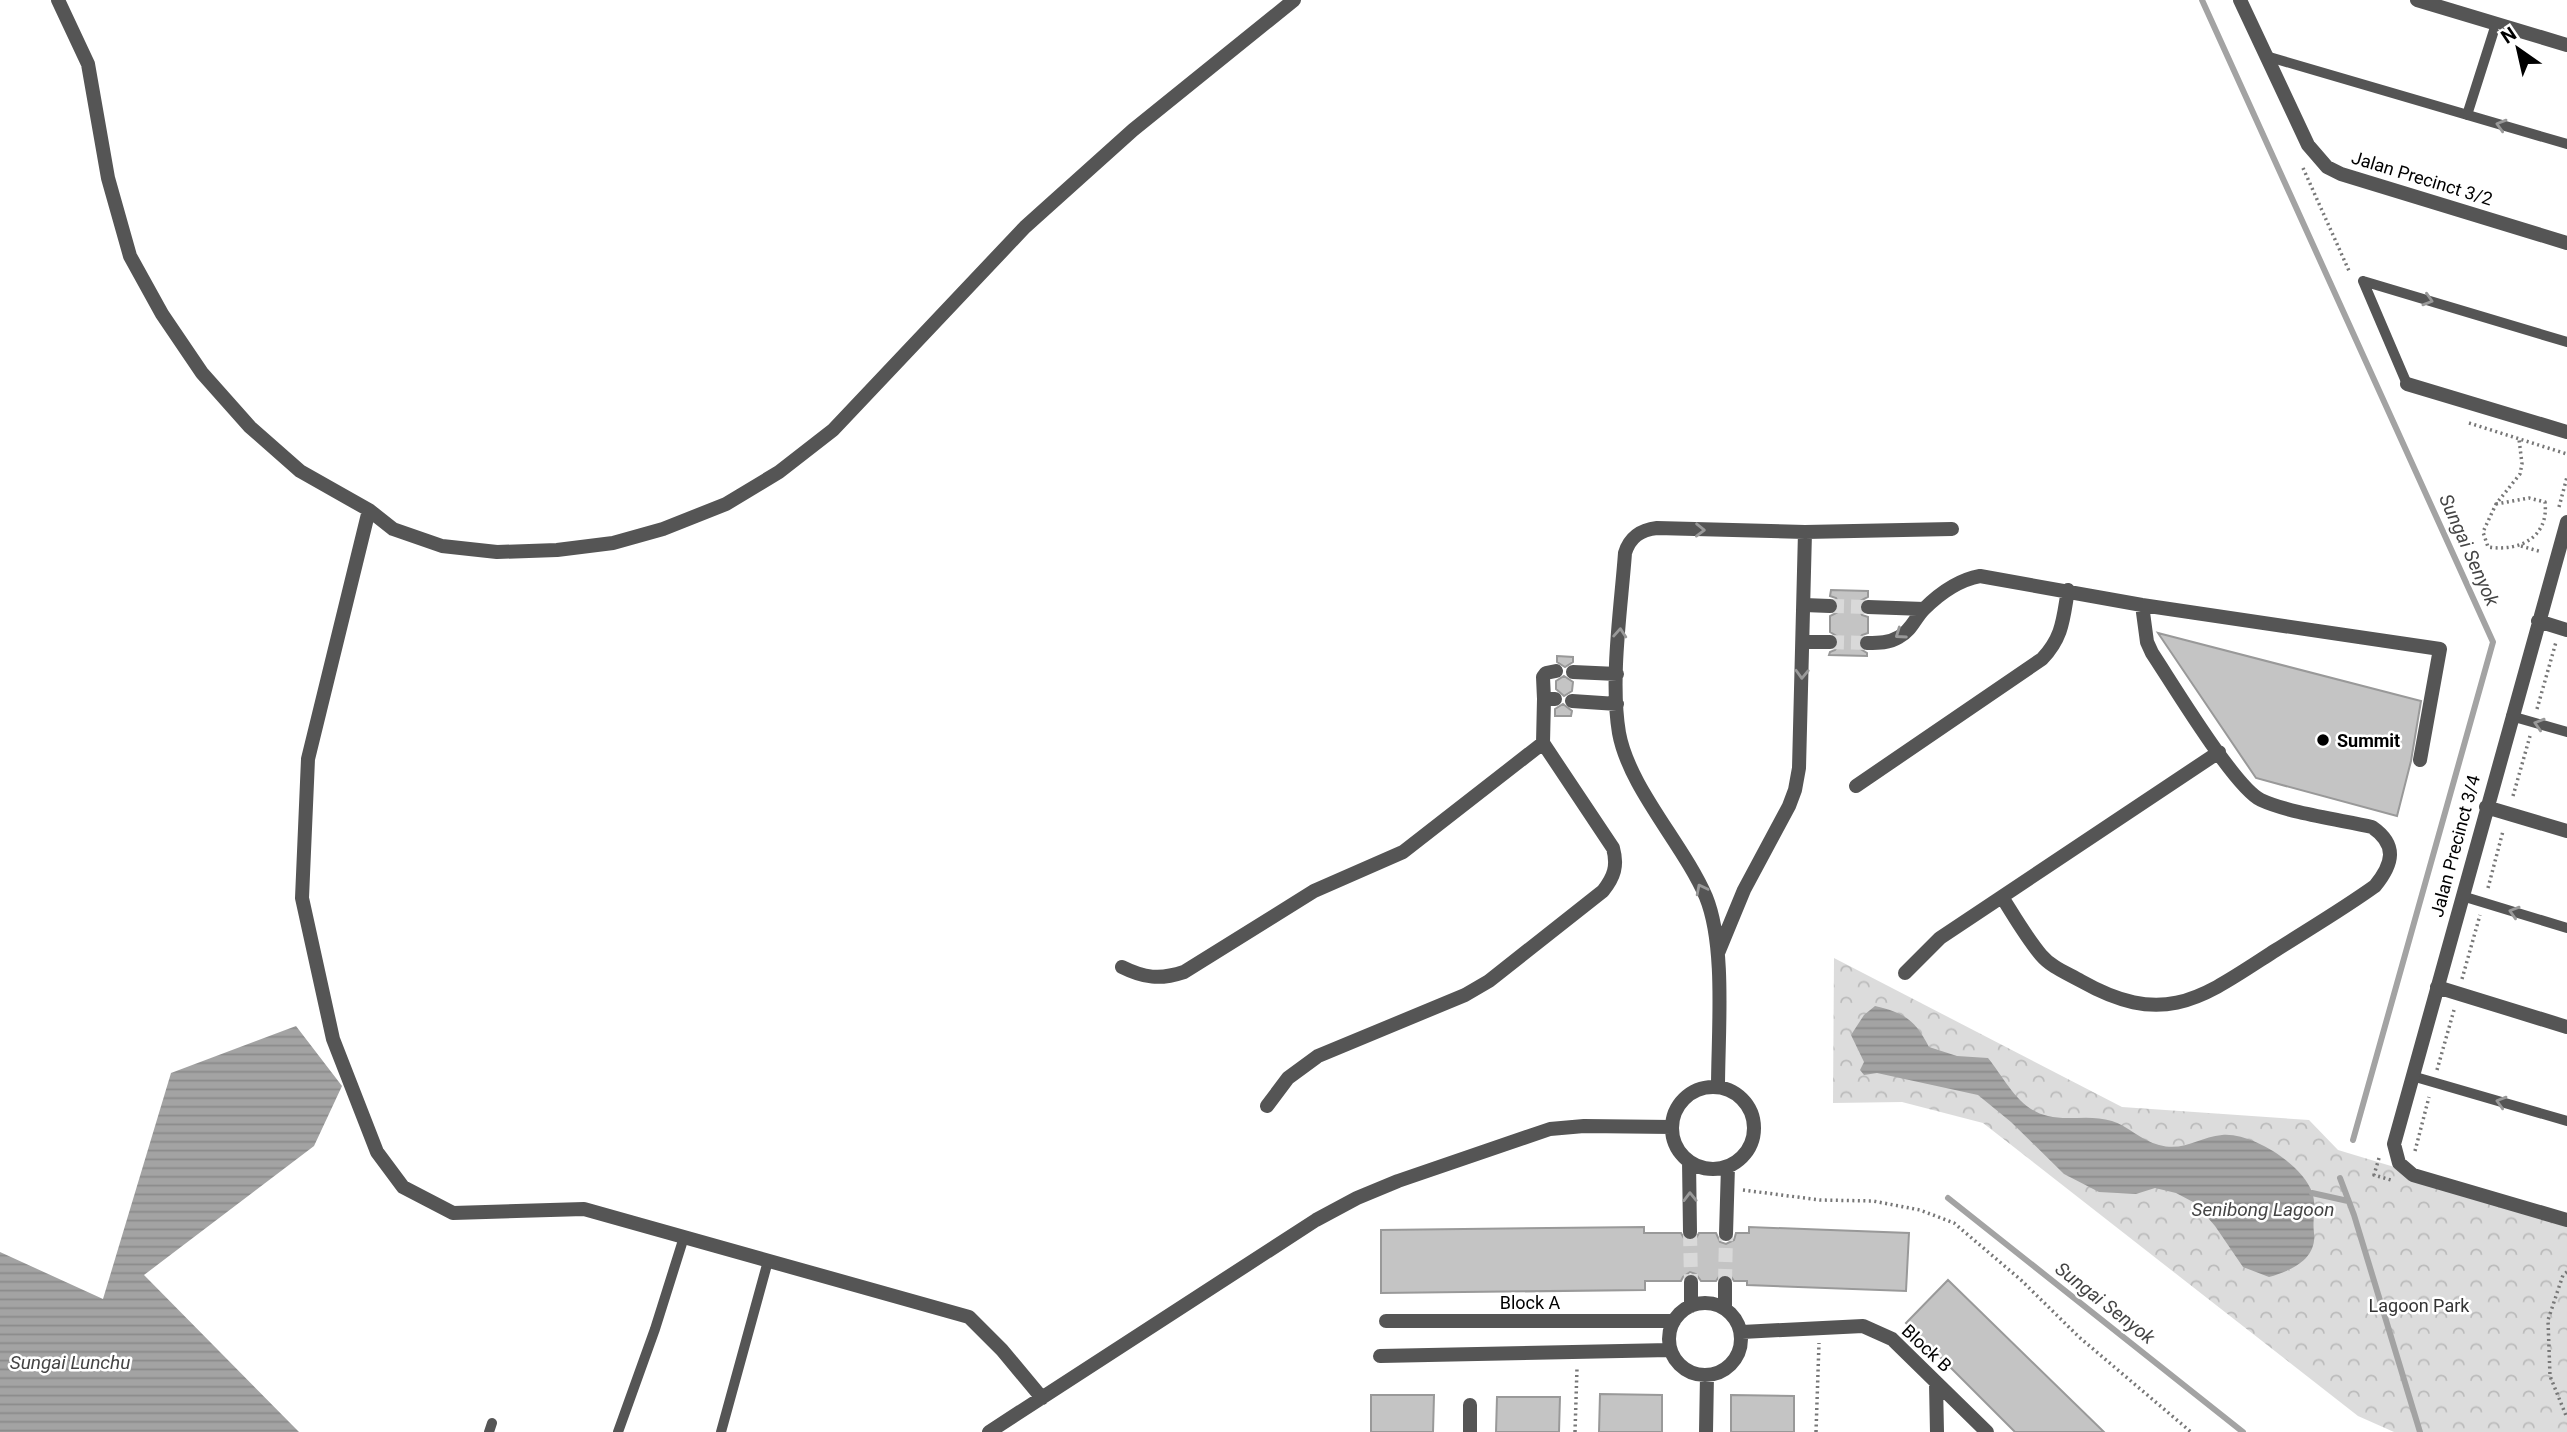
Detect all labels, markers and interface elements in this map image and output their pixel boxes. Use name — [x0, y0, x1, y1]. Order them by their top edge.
north arrow — [2483, 14, 2553, 84]
text: N — [2497, 22, 2521, 49]
one-way arrow — [2496, 118, 2508, 133]
street label: Jalan Precinct 3/2 — [2349, 147, 2495, 209]
one-way arrow — [2422, 292, 2434, 307]
water label: Sungai Senyok — [2434, 490, 2504, 610]
one-way arrow — [1695, 522, 1706, 537]
one-way arrow — [1895, 626, 1908, 639]
one-way arrow — [1612, 628, 1627, 639]
one-way arrow — [1795, 669, 1810, 680]
one-way arrow — [2533, 717, 2545, 732]
place label: Summit — [2337, 730, 2400, 751]
marker: Summit — [2315, 732, 2331, 748]
street label: Jalan Precinct 3/4 — [2426, 773, 2484, 919]
one-way arrow — [1696, 884, 1710, 896]
one-way arrow — [2509, 905, 2521, 920]
one-way arrow — [2496, 1096, 2508, 1111]
one-way arrow — [1682, 1191, 1698, 1201]
water label: Senibong Lagoon — [2192, 1198, 2334, 1221]
water label: Sungai Senyok — [2051, 1257, 2160, 1349]
street label: Block A — [1500, 1292, 1561, 1313]
park label: Lagoon Park — [2369, 1295, 2470, 1316]
street label: Block B — [1898, 1320, 1956, 1376]
water label: Sungai Lunchu — [10, 1351, 130, 1374]

